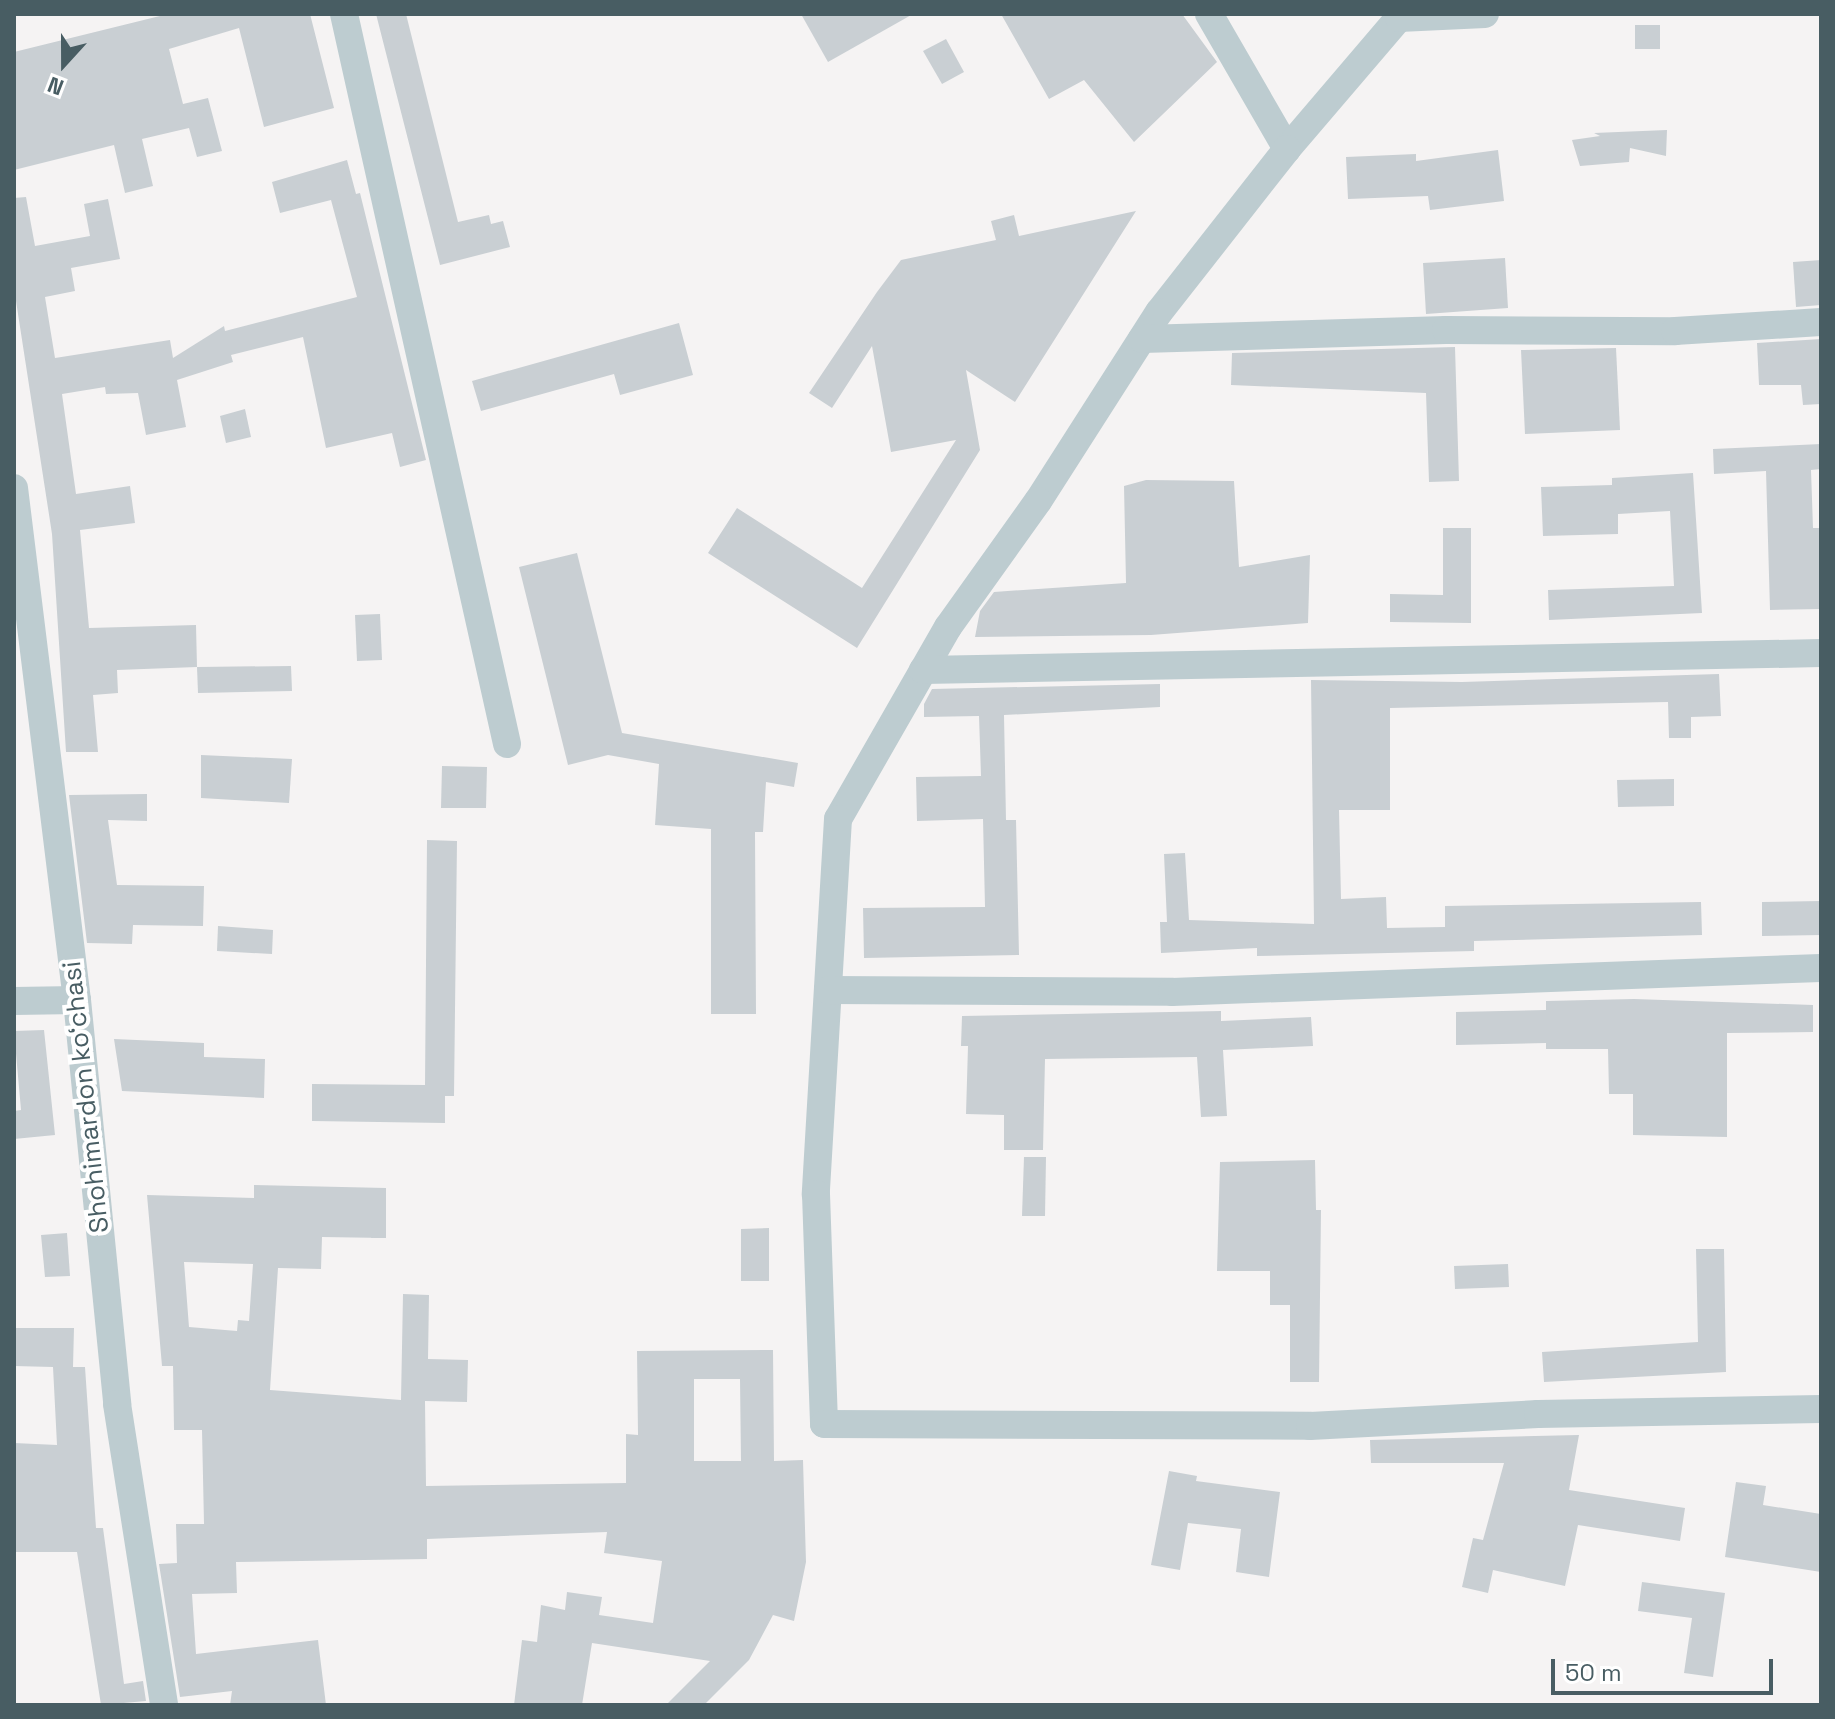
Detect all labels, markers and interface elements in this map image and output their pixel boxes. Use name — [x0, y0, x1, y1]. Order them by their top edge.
north arrow — [24, 24, 104, 104]
text: N — [43, 71, 67, 102]
street label: Shohimardon koʻchasi — [56, 960, 116, 1234]
scale bar — [1555, 1643, 1777, 1693]
text: 50 m — [1565, 1657, 1622, 1688]

